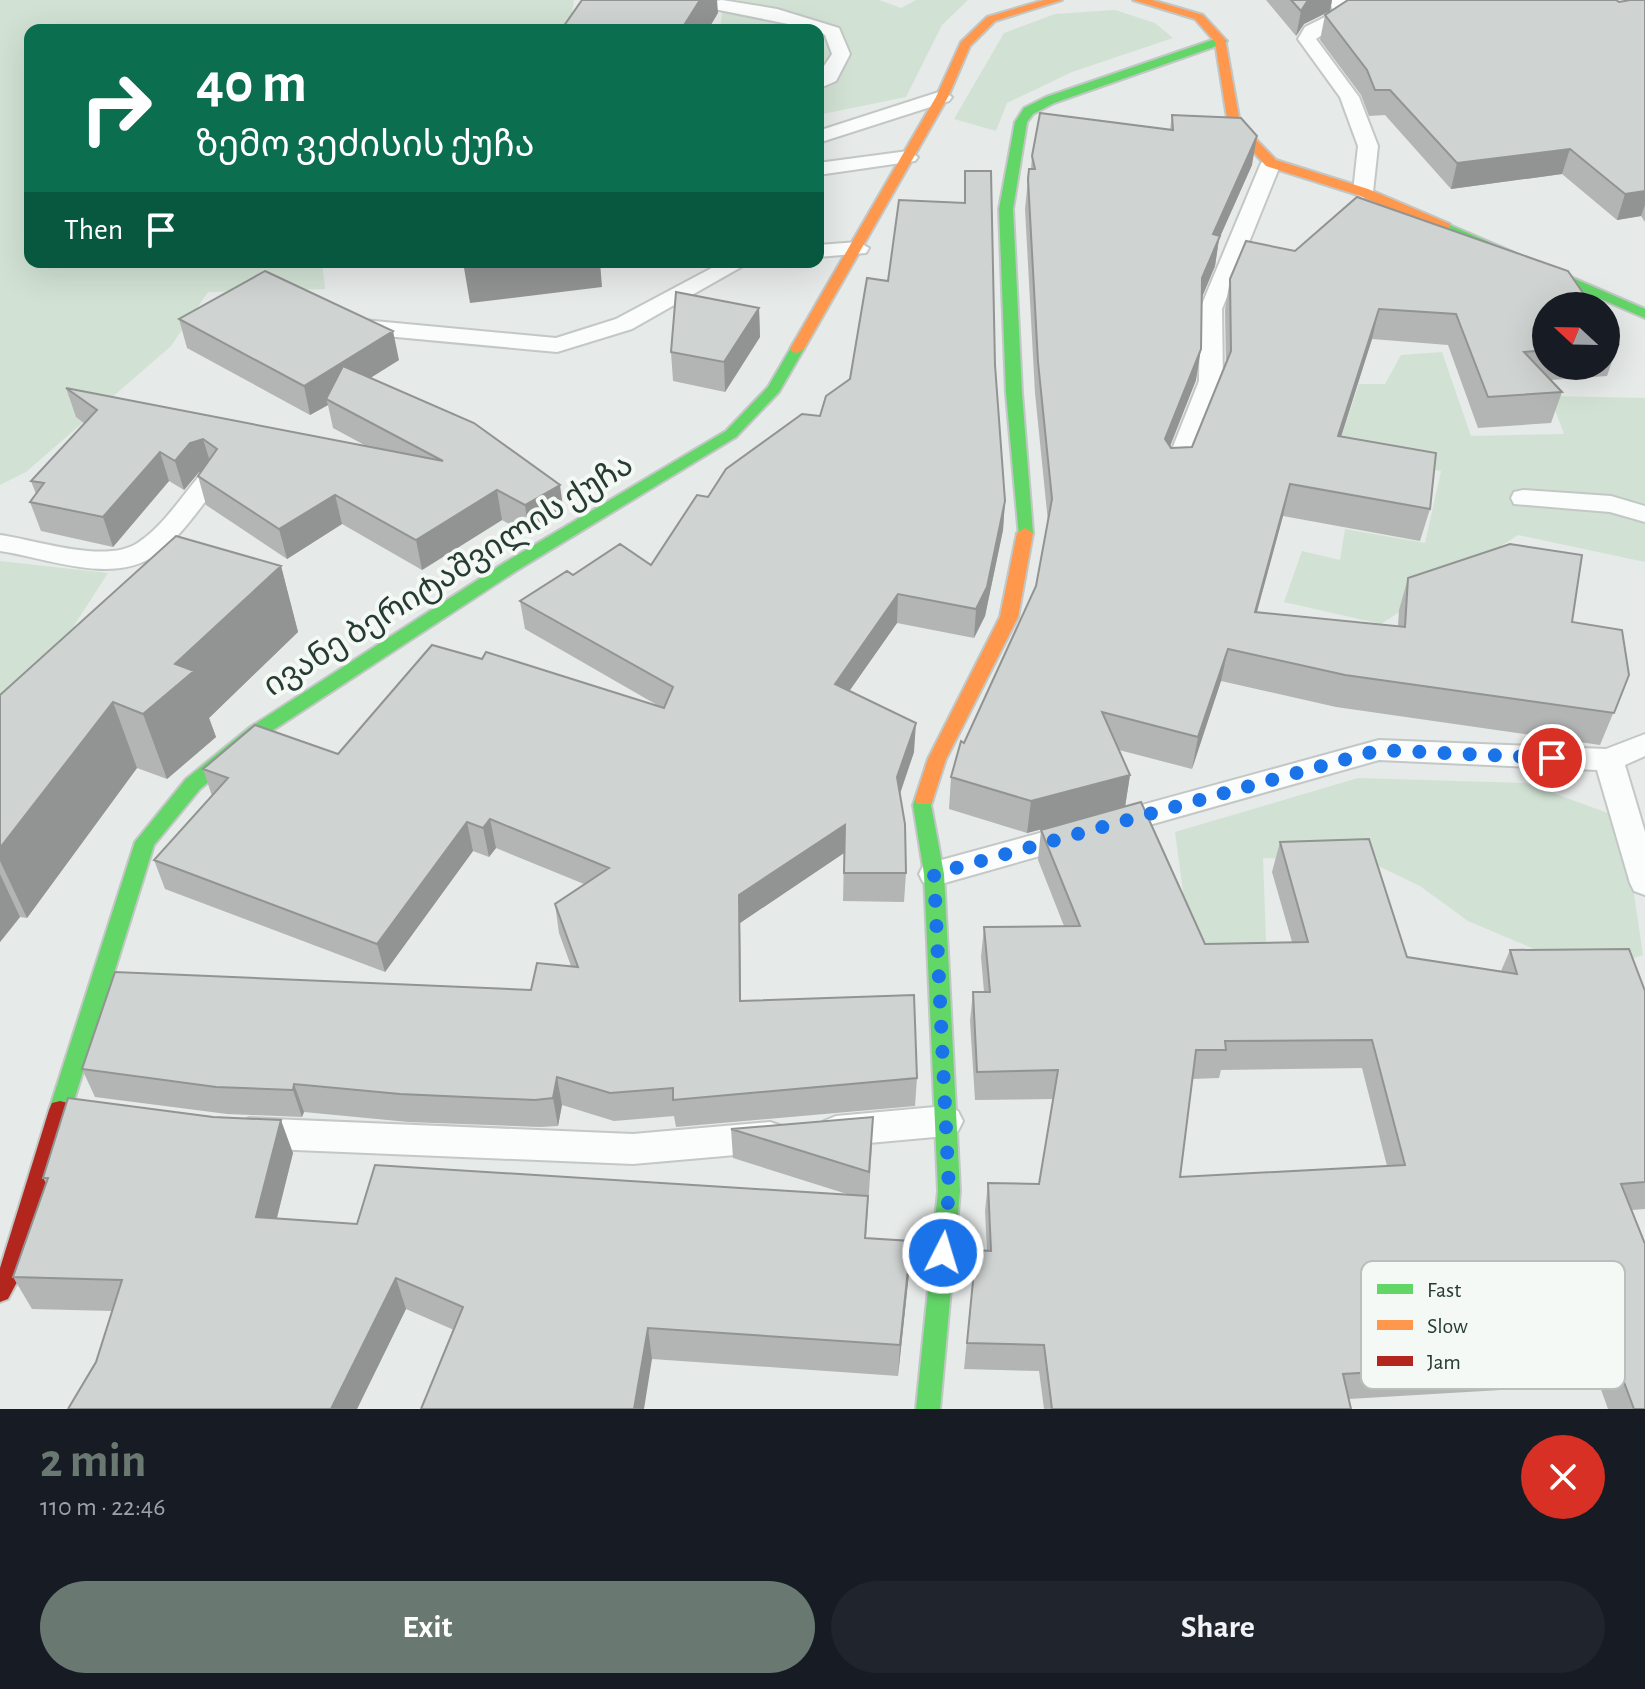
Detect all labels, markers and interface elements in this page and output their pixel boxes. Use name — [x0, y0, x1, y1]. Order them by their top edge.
icon: right — [64, 56, 168, 160]
text: 40 m — [196, 56, 307, 112]
text: ზემო ვეძისის ქუჩა — [196, 127, 535, 163]
icon: arrive — [139, 208, 183, 252]
text: Then — [64, 215, 123, 245]
north arrow — [1532, 292, 1620, 380]
map controls — [1532, 292, 1620, 380]
street label: ივანე ბერიტაშვილის ქუჩა — [258, 448, 640, 705]
pin — [1518, 724, 1586, 792]
icon: arrive — [1530, 736, 1574, 780]
position arrow — [901, 1211, 985, 1295]
legend — [1361, 1261, 1625, 1389]
text: Fast — [1427, 1279, 1461, 1301]
text: Slow — [1427, 1315, 1468, 1337]
text: Jam — [1427, 1351, 1461, 1373]
button: close — [1521, 1435, 1605, 1519]
text: 2 min — [40, 1438, 147, 1486]
text: 110 m · 22:46 — [40, 1494, 166, 1520]
button: Exit — [40, 1581, 815, 1673]
button: Share — [831, 1581, 1605, 1673]

